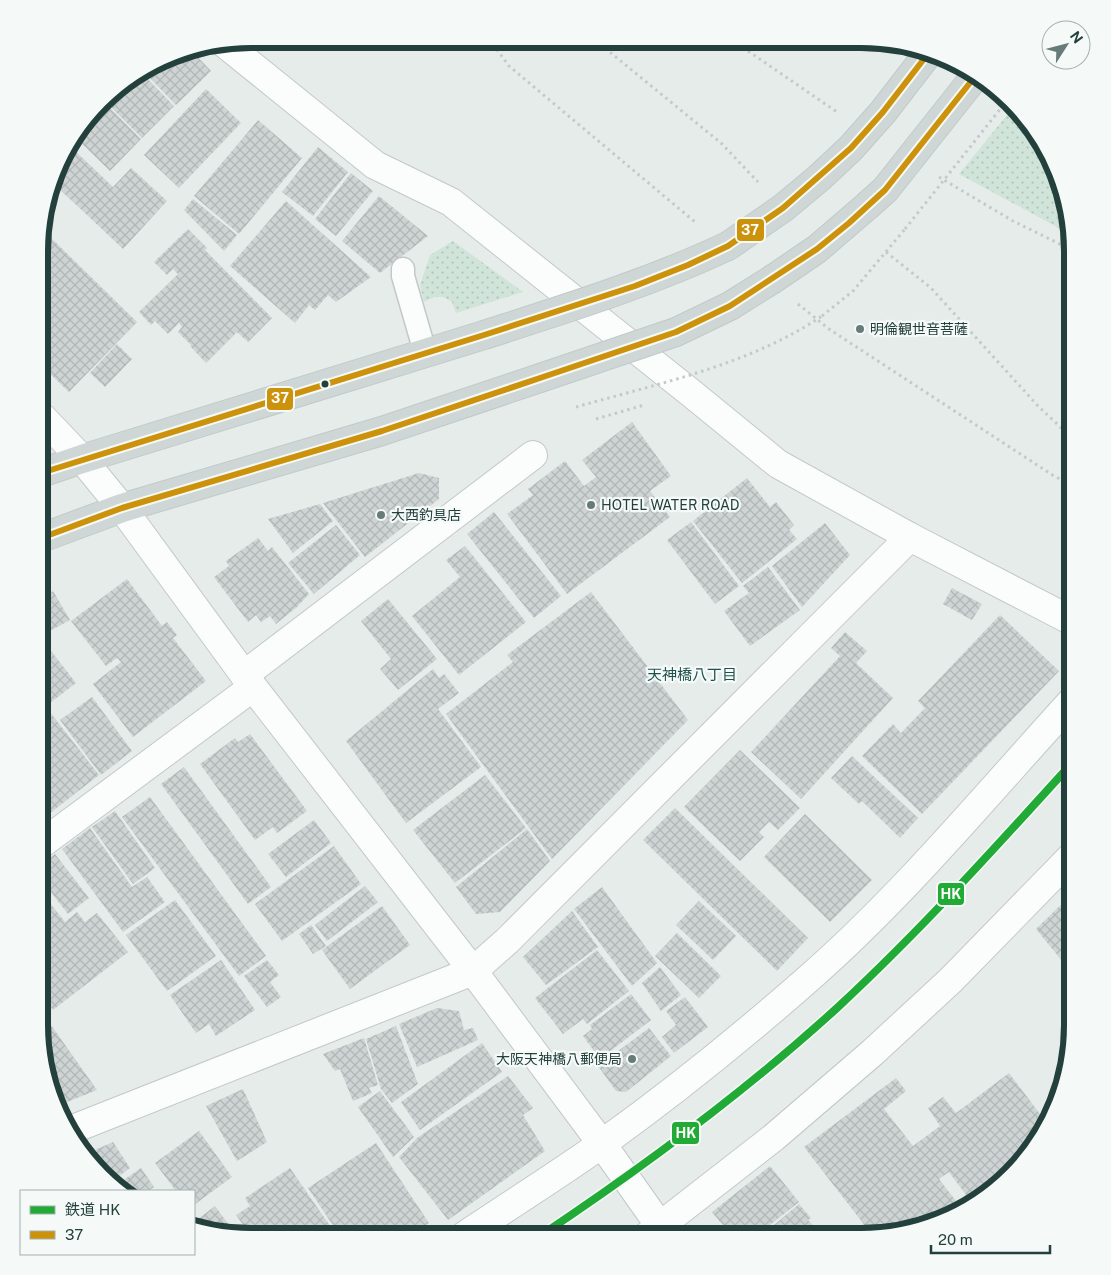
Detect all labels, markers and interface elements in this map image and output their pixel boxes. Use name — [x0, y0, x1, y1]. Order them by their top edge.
north arrow — [1041, 20, 1091, 70]
text: N — [1067, 28, 1086, 46]
line badge: 37 — [736, 218, 765, 242]
text: 37 — [741, 222, 759, 238]
place label: 明倫観世音菩薩 — [870, 321, 968, 337]
marker: 明倫観世音菩薩 — [854, 323, 866, 335]
unlabelled marker — [320, 379, 330, 389]
line badge: 37 — [266, 387, 294, 411]
text: 37 — [271, 390, 289, 406]
place label: HOTEL WATER ROAD — [601, 497, 740, 513]
marker: HOTEL WATER ROAD — [585, 499, 597, 511]
place label: 大西釣具店 — [391, 507, 461, 523]
marker: 大西釣具店 — [375, 509, 387, 521]
district label: 天神橋八丁目 — [647, 666, 737, 683]
line badge: HK — [937, 882, 965, 906]
text: HK — [941, 886, 961, 902]
place label: 大阪天神橋八郵便局 — [496, 1051, 622, 1067]
marker: 大阪天神橋八郵便局 — [626, 1053, 638, 1065]
line badge: HK — [671, 1121, 700, 1145]
text: HK — [676, 1125, 696, 1141]
legend — [20, 1190, 195, 1255]
text: 鉄道 HK — [65, 1201, 120, 1218]
scale bar — [931, 1222, 1050, 1254]
text: 37 — [65, 1226, 83, 1243]
text: 20 m — [938, 1231, 973, 1248]

